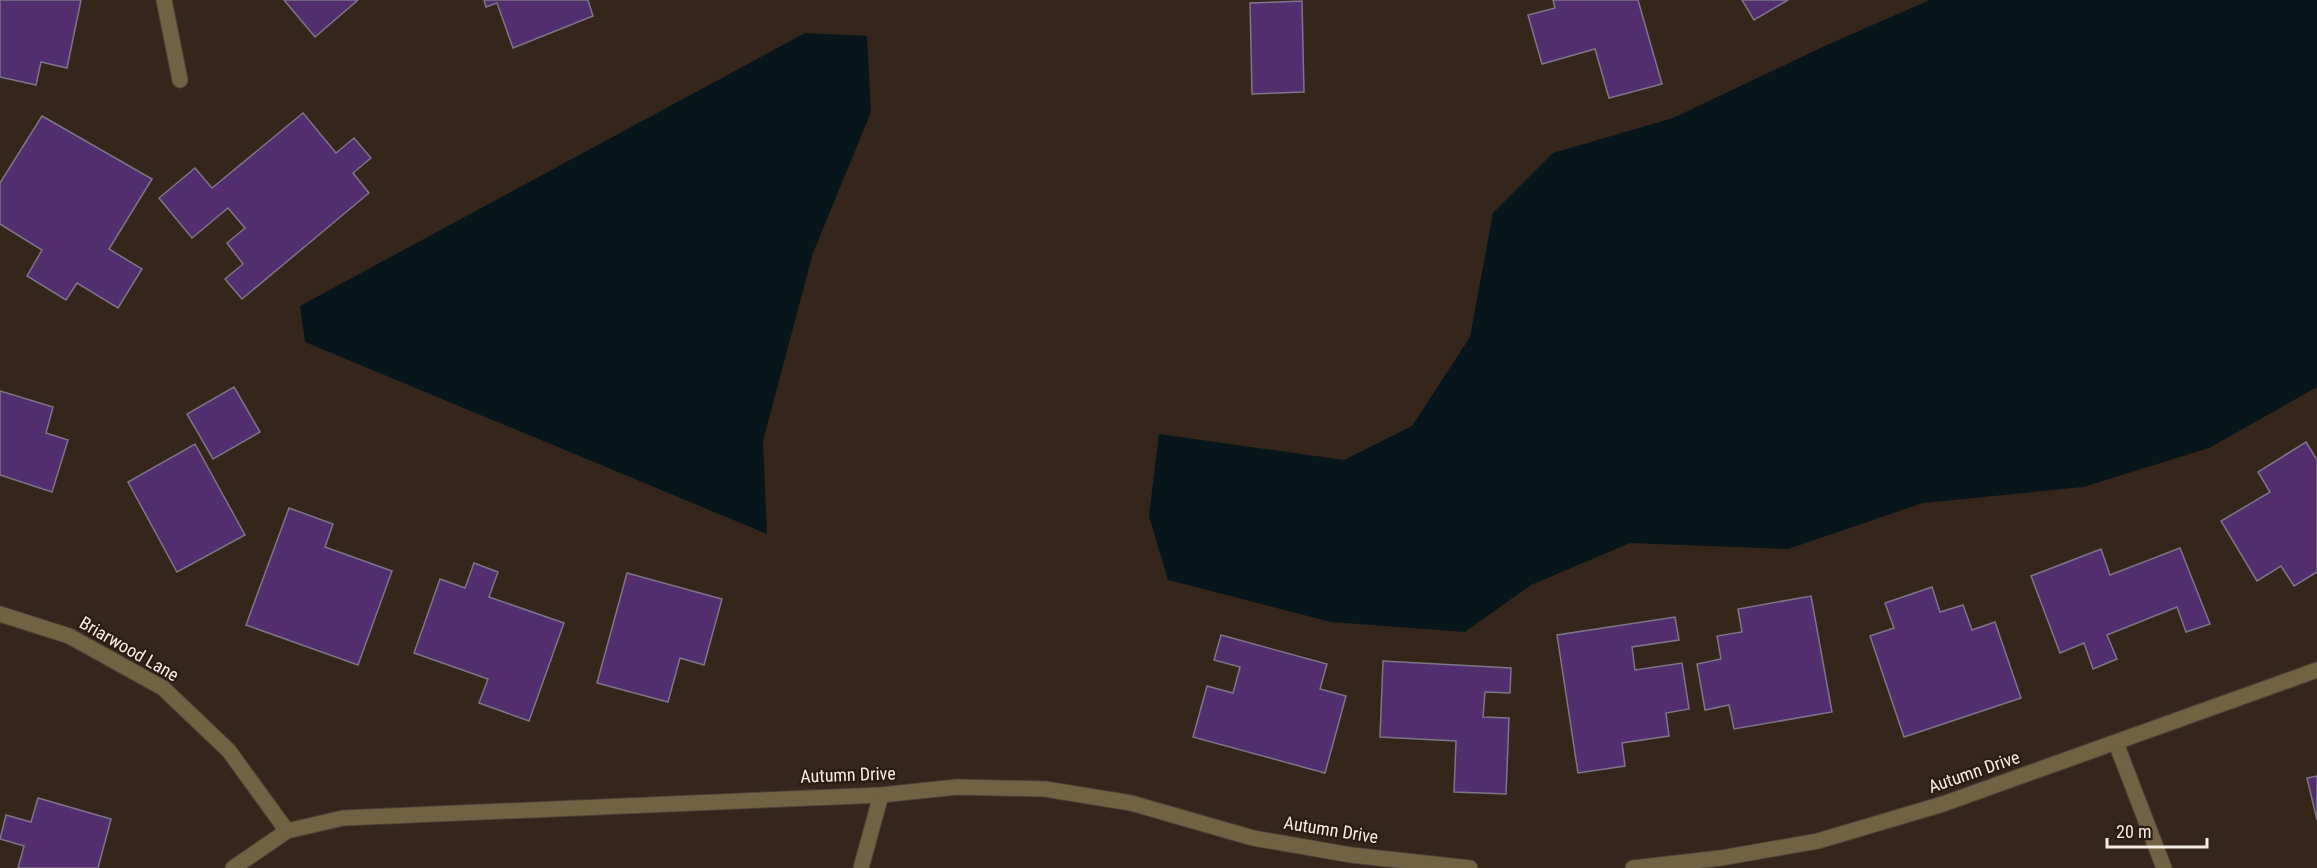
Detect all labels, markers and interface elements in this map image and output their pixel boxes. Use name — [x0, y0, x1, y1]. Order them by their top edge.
street label: Briarwood Lane — [76, 612, 183, 685]
street label: Autumn Drive — [1925, 746, 2022, 797]
street label: Autumn Drive — [800, 762, 896, 787]
scale bar — [2107, 811, 2208, 849]
street label: Autumn Drive — [1282, 812, 1380, 847]
text: 20 m — [2116, 821, 2151, 842]

